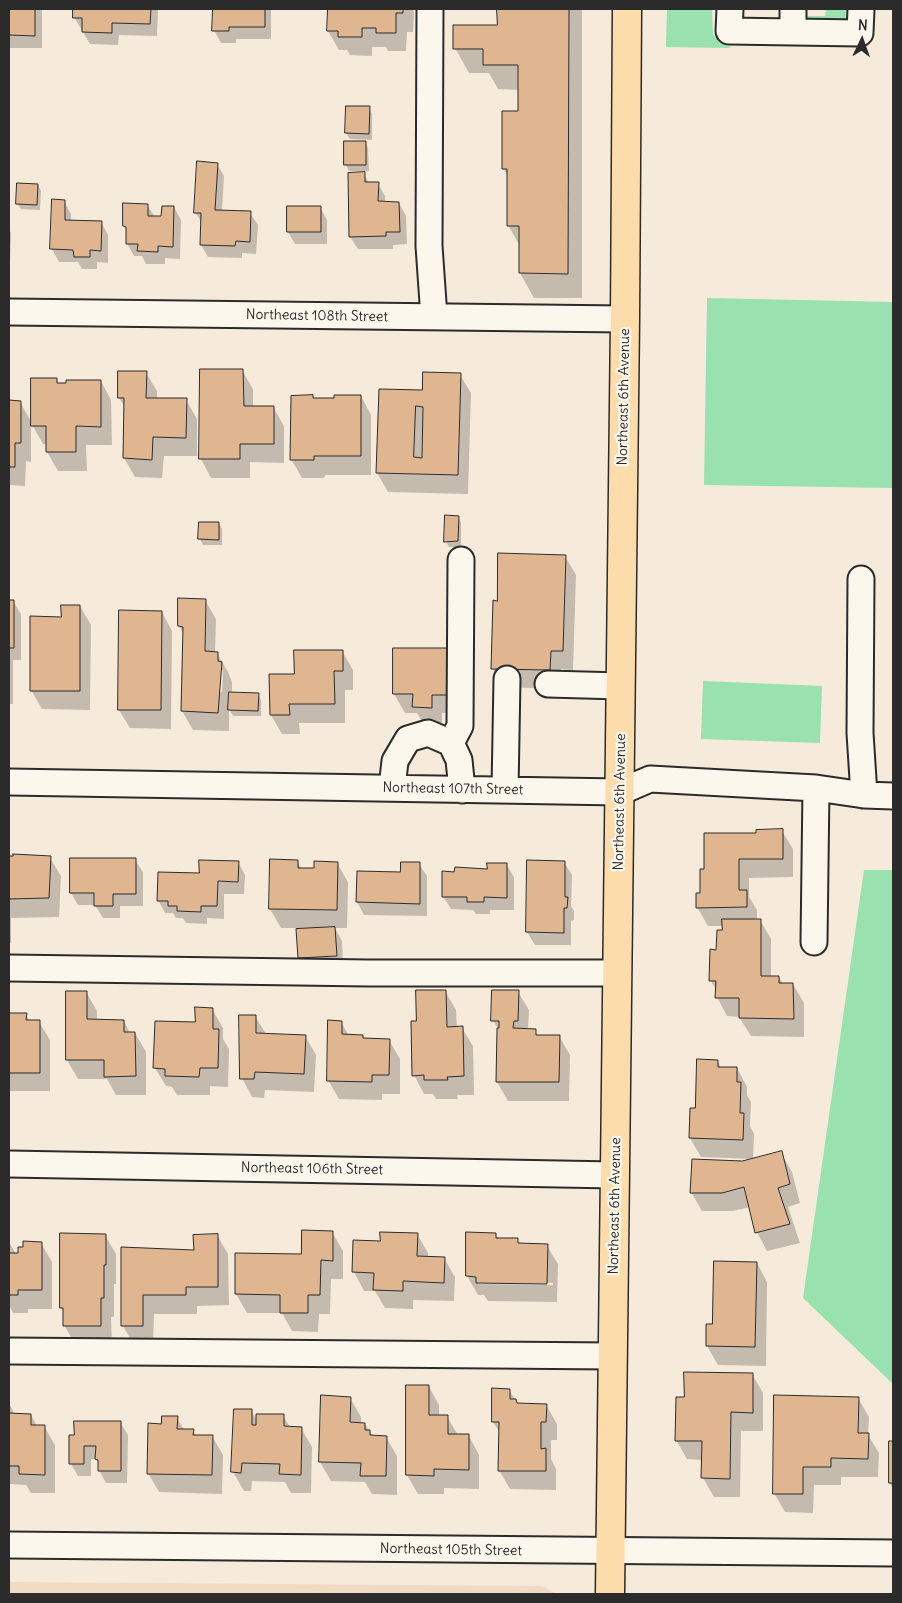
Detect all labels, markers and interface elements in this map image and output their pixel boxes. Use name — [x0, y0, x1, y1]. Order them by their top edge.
north arrow — [837, 15, 887, 65]
text: N — [857, 16, 868, 34]
street label: Northeast 108th Street — [246, 306, 388, 326]
street label: Northeast 6th Avenue — [614, 328, 634, 466]
street label: Northeast 6th Avenue — [610, 733, 630, 871]
street label: Northeast 107th Street — [382, 779, 524, 799]
street label: Northeast 6th Avenue — [605, 1137, 625, 1275]
street label: Northeast 106th Street — [241, 1159, 383, 1179]
street label: Northeast 105th Street — [380, 1540, 522, 1560]

